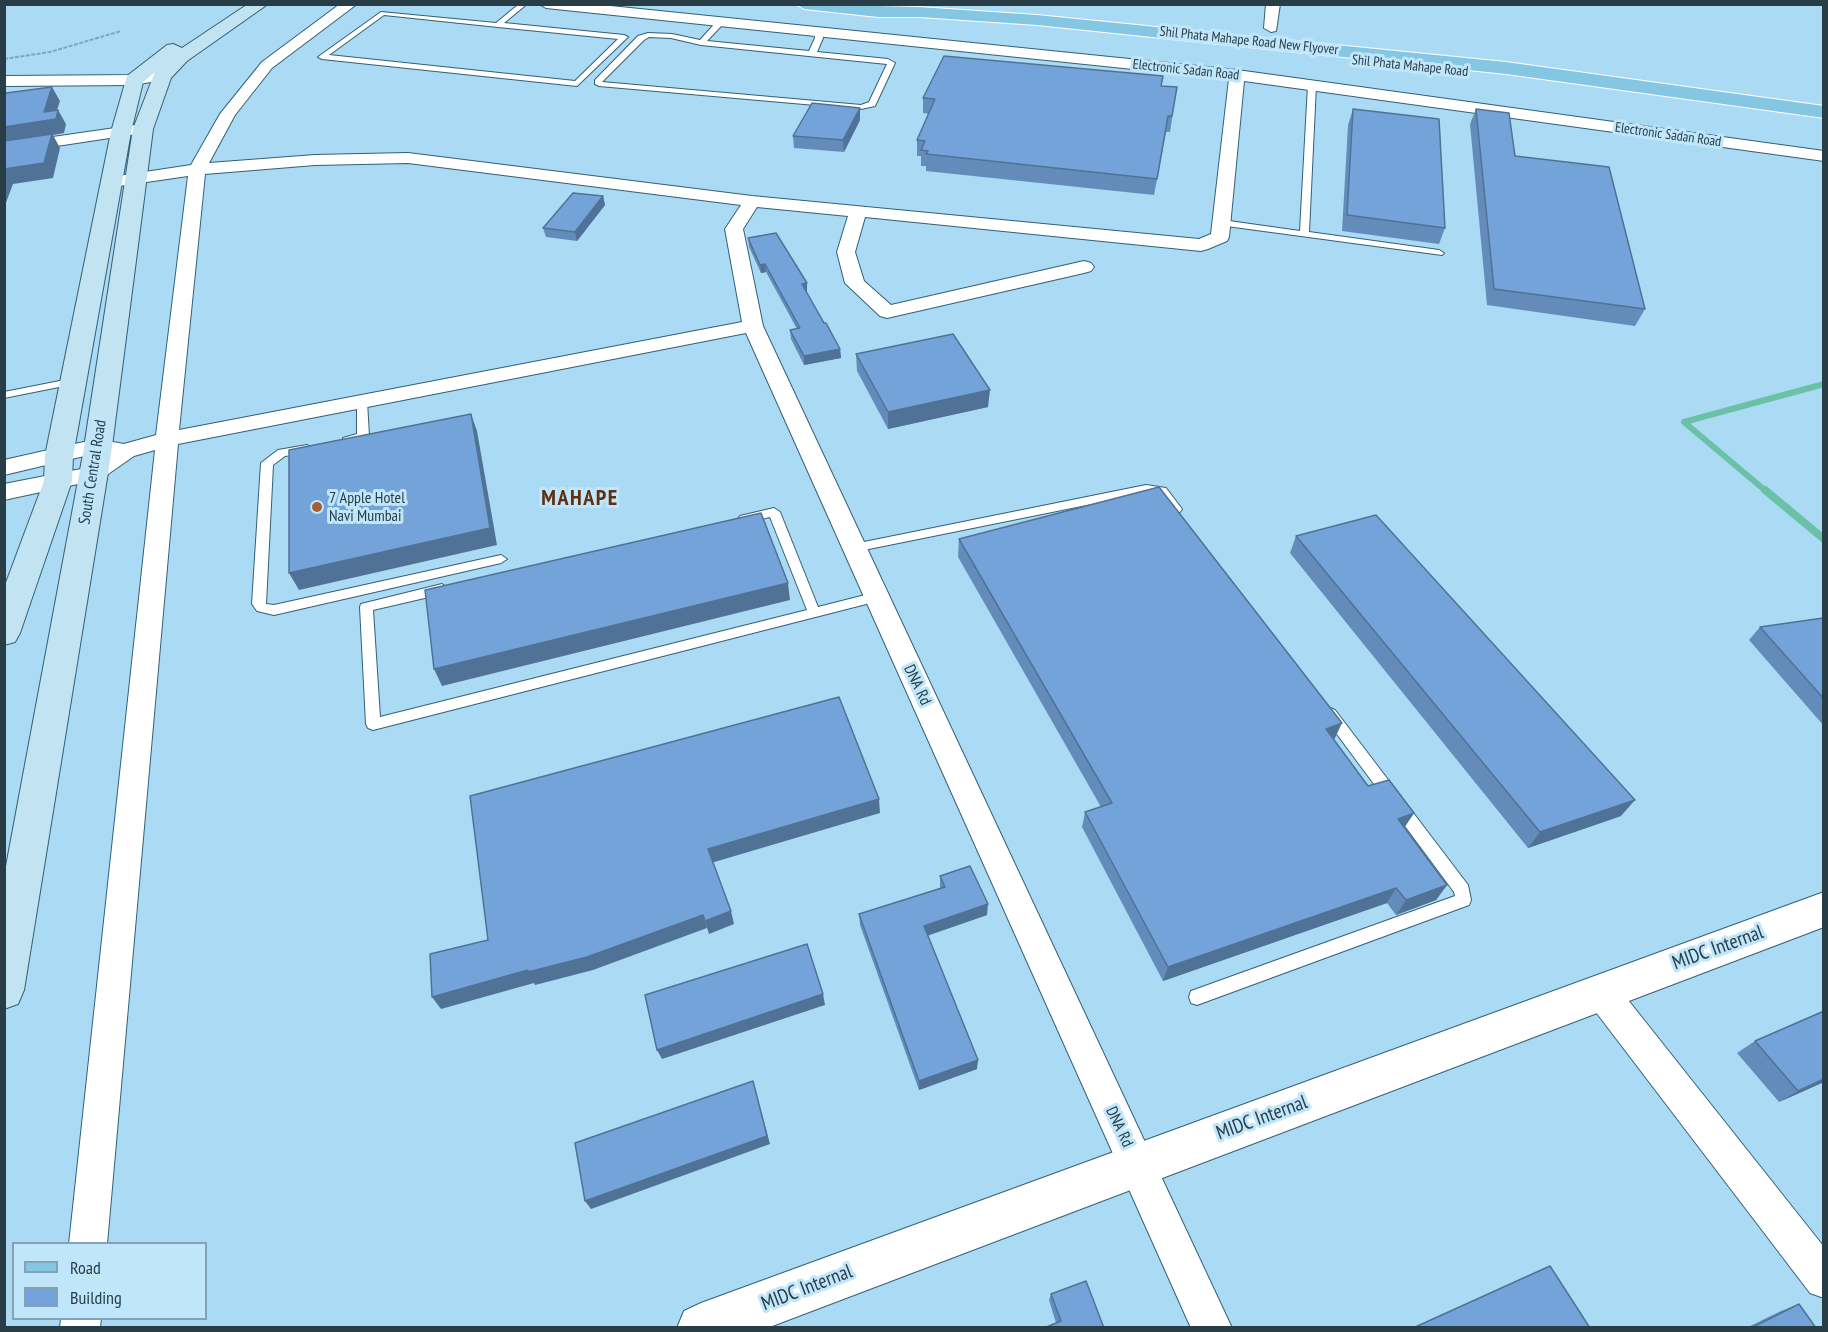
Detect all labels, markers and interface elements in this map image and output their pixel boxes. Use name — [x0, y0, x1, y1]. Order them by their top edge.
street label: Shil Phata Mahape Road New Flyover — [1159, 23, 1339, 59]
street label: Shil Phata Mahape Road — [1351, 52, 1469, 80]
street label: Electronic Sadan Road — [1132, 56, 1240, 84]
street label: Electronic Sadan Road — [1614, 119, 1722, 151]
street label: South Central Road — [75, 418, 111, 526]
district label: MAHAPE — [541, 486, 619, 512]
place label: 7 Apple Hotel Navi Mumbai — [329, 488, 405, 526]
marker: 7 Apple Hotel Navi Mumbai — [310, 500, 324, 514]
street label: DNA Rd — [899, 662, 935, 708]
street label: MIDC Internal — [1669, 920, 1767, 976]
street label: MIDC Internal — [1213, 1090, 1311, 1146]
street label: DNA Rd — [1101, 1104, 1137, 1150]
legend — [12, 1242, 207, 1320]
text: Road — [70, 1256, 101, 1279]
street label: MIDC Internal — [758, 1260, 856, 1316]
text: Building — [70, 1286, 122, 1309]

